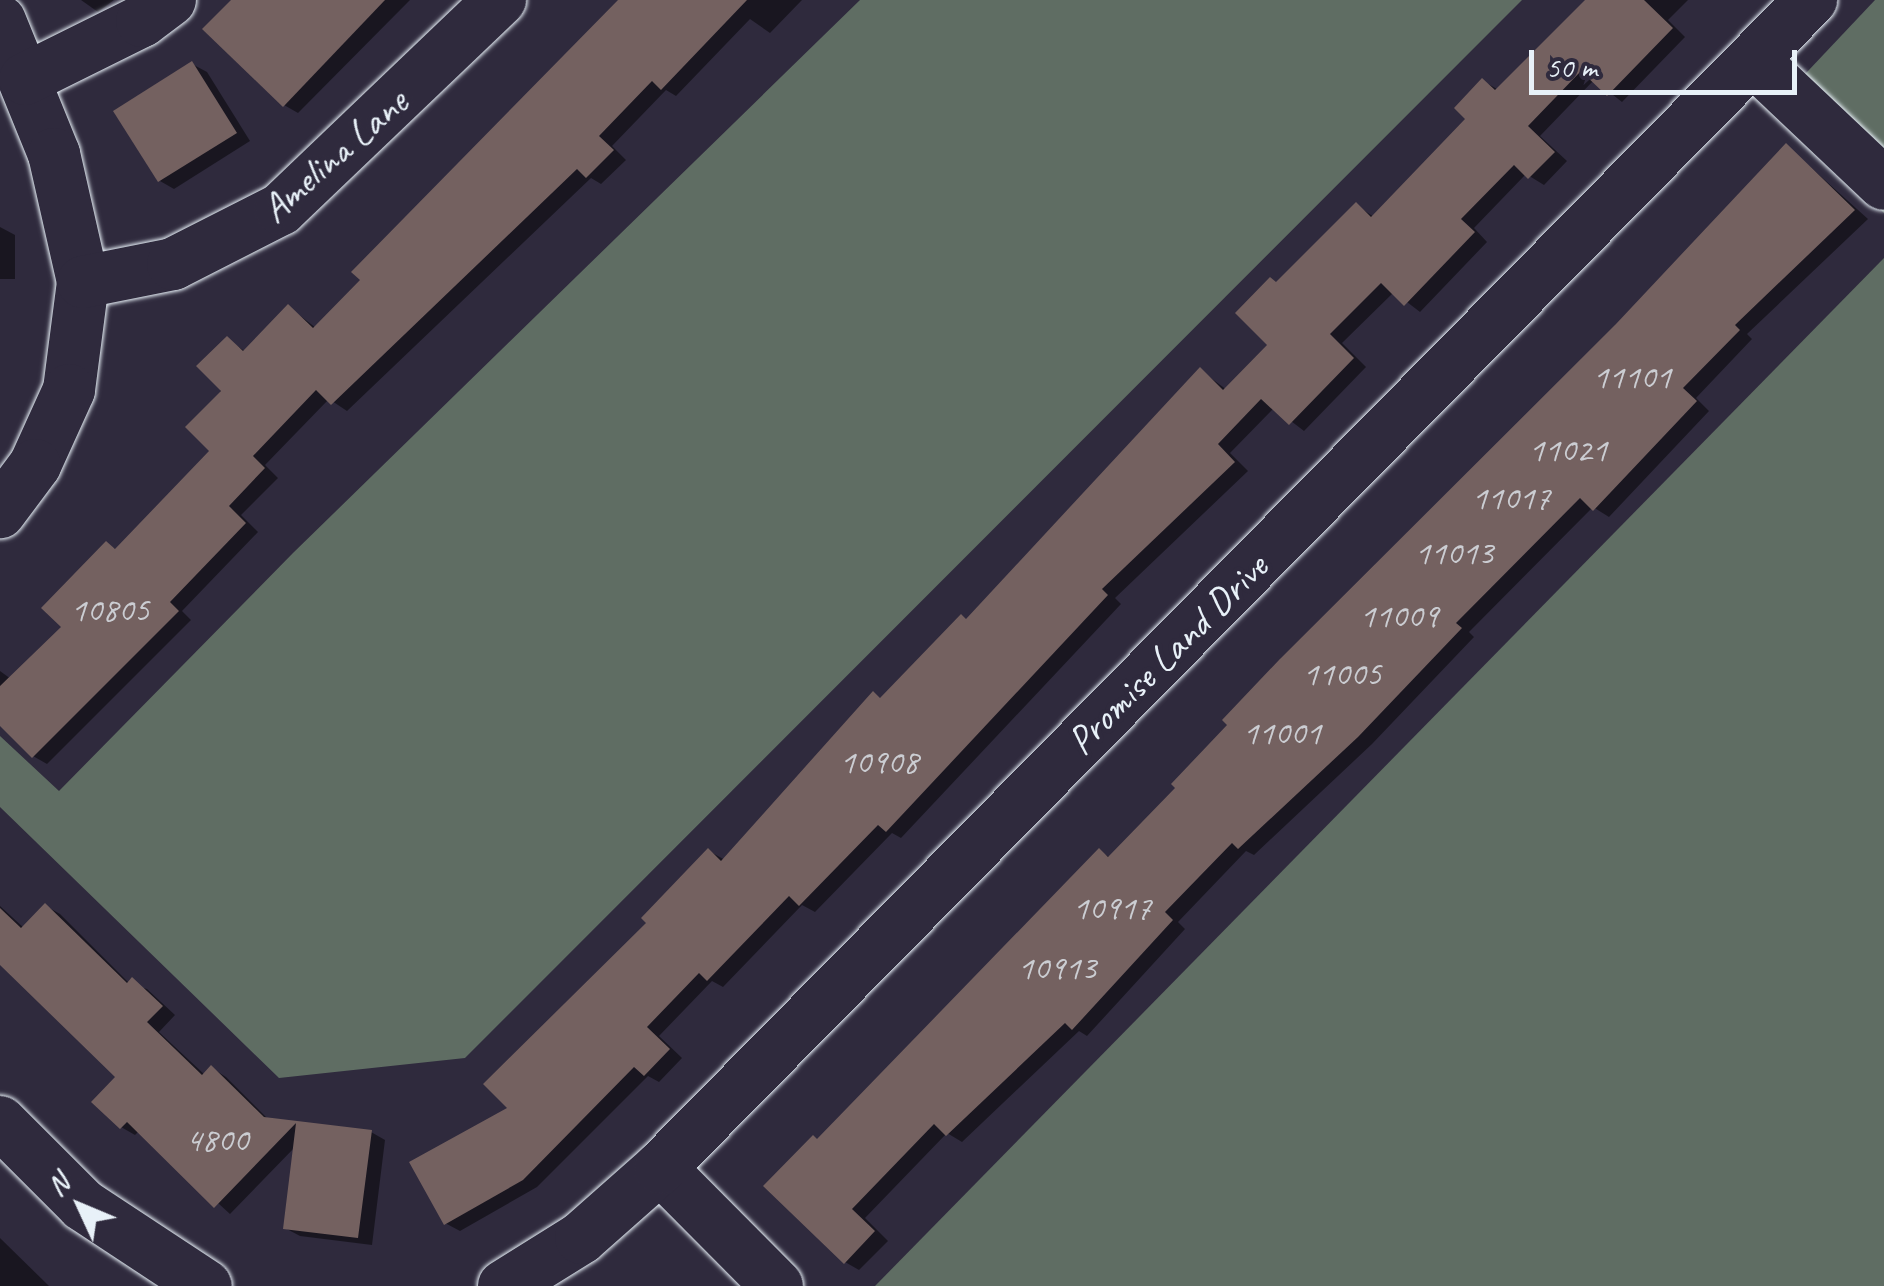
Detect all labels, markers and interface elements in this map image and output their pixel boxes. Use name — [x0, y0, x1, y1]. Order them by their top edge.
scale bar — [1534, 30, 1802, 92]
text: 50 m — [1546, 48, 1597, 86]
street label: Amelina Lane — [251, 78, 417, 232]
house number: 11101 — [1593, 356, 1671, 398]
house number: 11021 — [1529, 429, 1607, 471]
house number: 11017 — [1472, 477, 1550, 519]
house number: 11013 — [1415, 532, 1493, 574]
street label: Promise Land Drive — [1056, 543, 1278, 765]
house number: 10805 — [71, 589, 149, 631]
house number: 11009 — [1360, 595, 1438, 637]
house number: 11005 — [1303, 653, 1381, 695]
house number: 11001 — [1243, 712, 1321, 754]
house number: 10908 — [840, 741, 918, 783]
house number: 10917 — [1073, 887, 1151, 929]
house number: 10913 — [1018, 947, 1096, 989]
house number: 4800 — [186, 1119, 248, 1161]
north arrow — [30, 1156, 130, 1256]
text: N — [39, 1166, 77, 1203]

